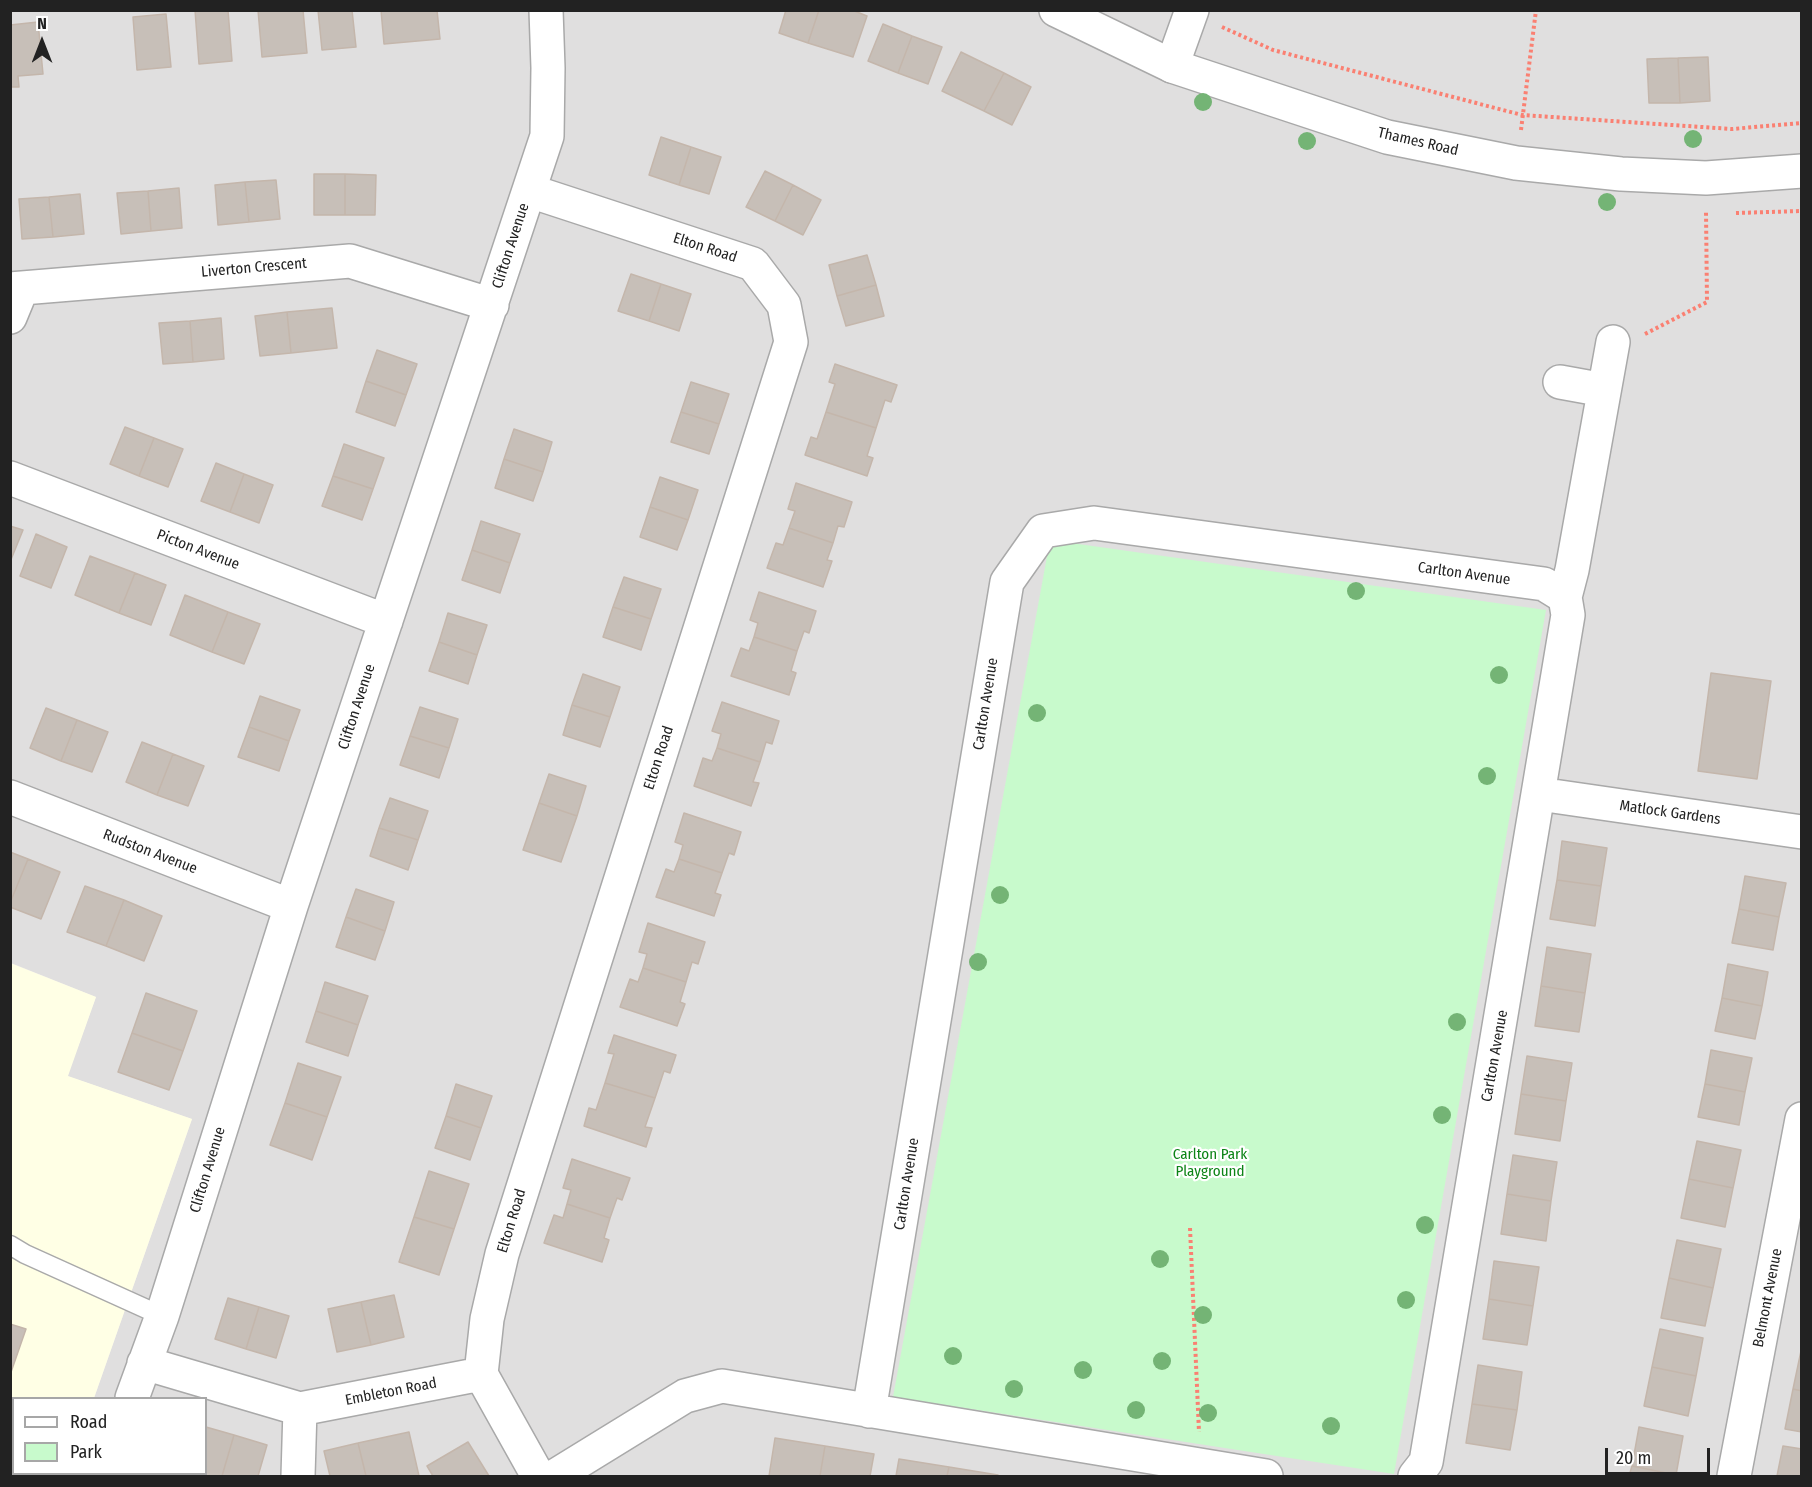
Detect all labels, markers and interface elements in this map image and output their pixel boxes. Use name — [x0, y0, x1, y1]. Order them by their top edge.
north arrow — [12, 12, 72, 72]
text: N — [37, 14, 47, 33]
street label: Thames Road — [1376, 124, 1460, 160]
street label: Clifton Avenue — [489, 201, 533, 291]
street label: Elton Road — [671, 229, 739, 267]
street label: Liverton Crescent — [200, 254, 308, 282]
street label: Picton Avenue — [154, 526, 242, 574]
street label: Carlton Avenue — [1417, 559, 1511, 589]
street label: Carlton Avenue — [970, 657, 1002, 751]
street label: Clifton Avenue — [335, 662, 379, 752]
street label: Elton Road — [640, 724, 678, 792]
street label: Matlock Gardens — [1618, 797, 1722, 829]
street label: Rudston Avenue — [100, 826, 200, 878]
street label: Carlton Avenue — [1478, 1009, 1512, 1103]
street label: Clifton Avenue — [186, 1125, 230, 1215]
street label: Carlton Avenue — [891, 1137, 923, 1231]
park label: Carlton Park Playground — [1173, 1146, 1247, 1181]
street label: Elton Road — [494, 1187, 530, 1255]
street label: Belmont Avenue — [1750, 1247, 1786, 1349]
street label: Embleton Road — [344, 1374, 438, 1410]
legend — [12, 1397, 207, 1475]
text: Road — [70, 1411, 107, 1433]
scale bar — [1608, 1436, 1713, 1474]
text: Park — [70, 1441, 102, 1463]
text: 20 m — [1616, 1447, 1651, 1469]

